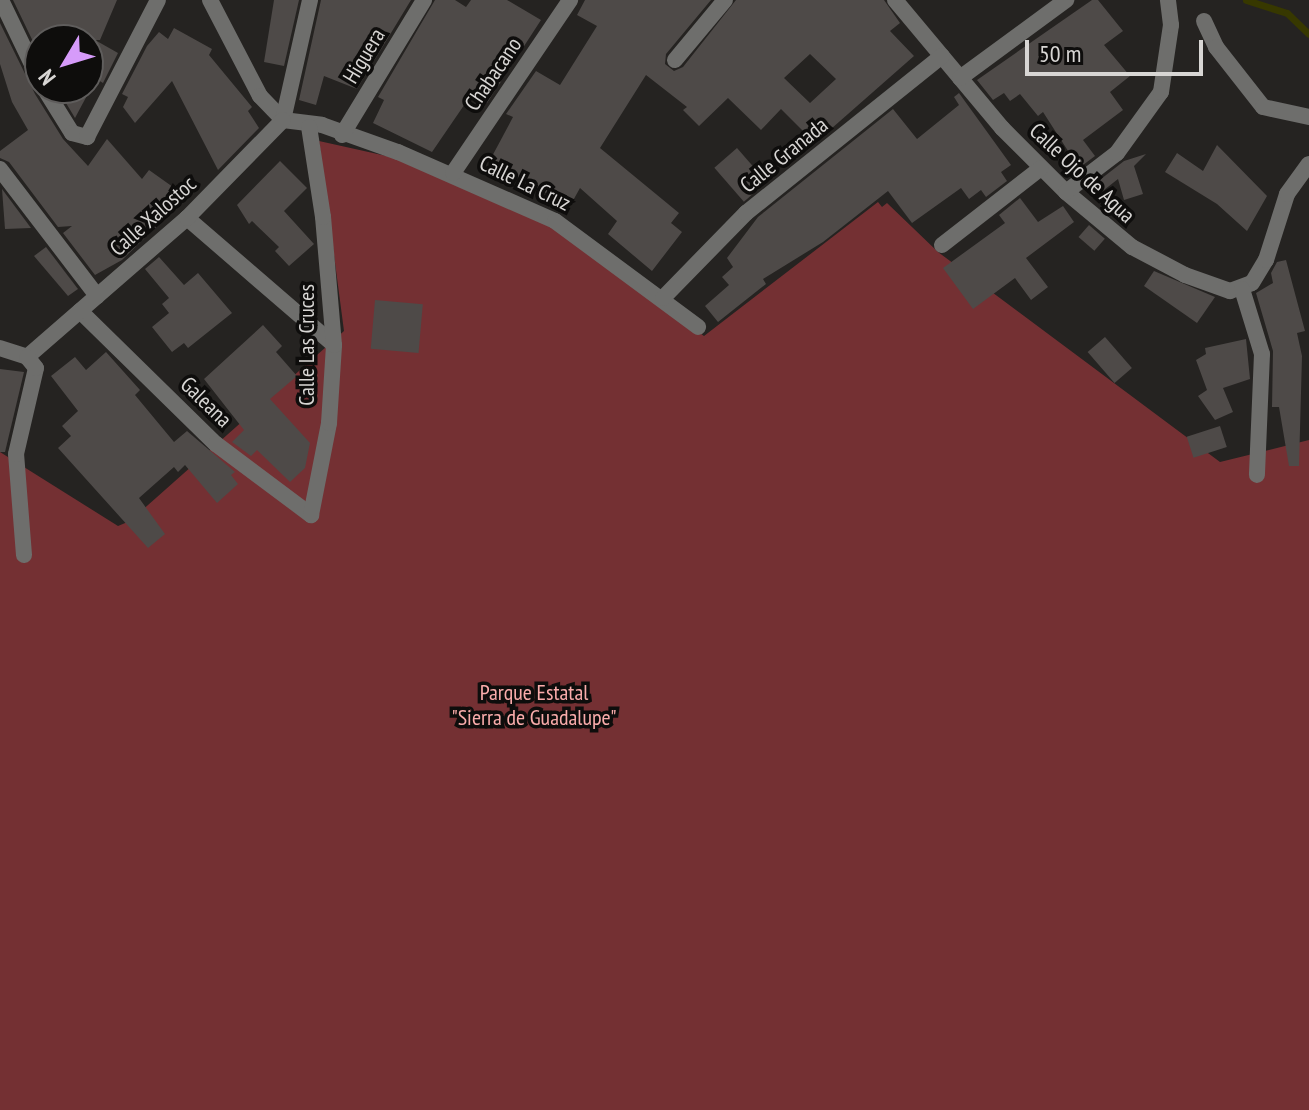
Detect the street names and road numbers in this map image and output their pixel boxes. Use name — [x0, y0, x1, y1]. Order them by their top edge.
street label: Higuera — [337, 24, 391, 88]
street label: Chabacano — [459, 32, 527, 116]
street label: Calle Granada — [735, 112, 833, 198]
street label: Calle Ojo de Agua — [1024, 117, 1140, 229]
street label: Calle La Cruz — [475, 150, 575, 216]
street label: Calle Xalostoc — [104, 170, 202, 262]
street label: Calle Las Cruces — [294, 284, 320, 406]
street label: Galeana — [175, 371, 237, 433]

